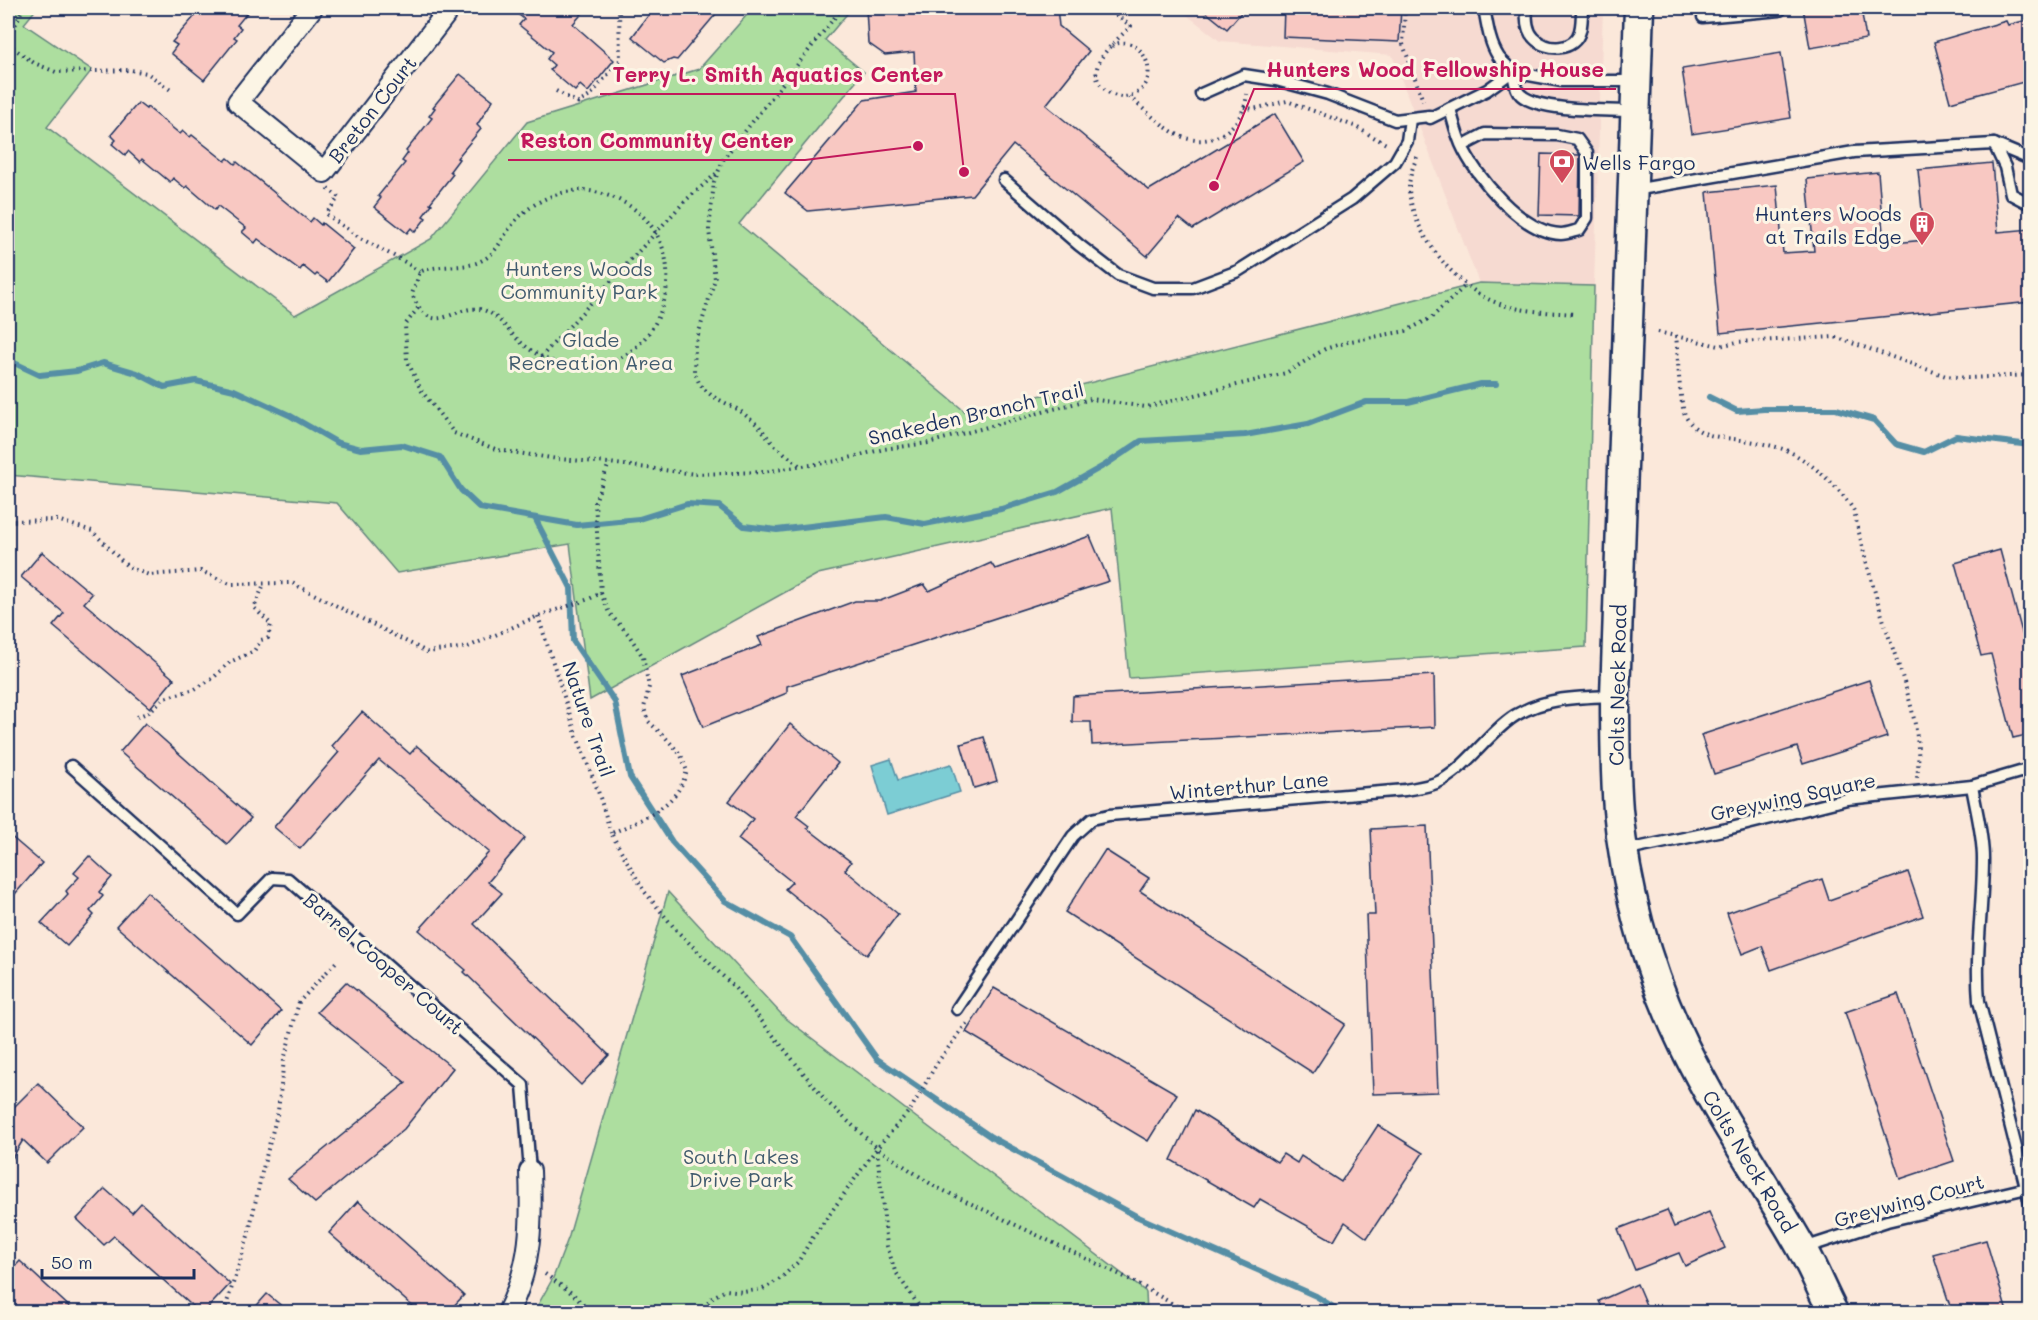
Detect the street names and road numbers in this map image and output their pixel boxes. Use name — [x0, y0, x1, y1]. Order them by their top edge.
street label: Breton Court — [322, 50, 422, 168]
street label: Snakeden Branch Trail — [866, 376, 1086, 450]
street label: Colts Neck Road — [1603, 604, 1631, 766]
street label: Nature Trail — [557, 658, 621, 780]
street label: Winterthur Lane — [1168, 765, 1330, 805]
street label: Greywing Square — [1708, 766, 1878, 826]
street label: Barrel Cooper Court — [299, 886, 469, 1040]
street label: Colts Neck Road — [1697, 1085, 1803, 1237]
street label: Greywing Court — [1831, 1167, 1987, 1233]

